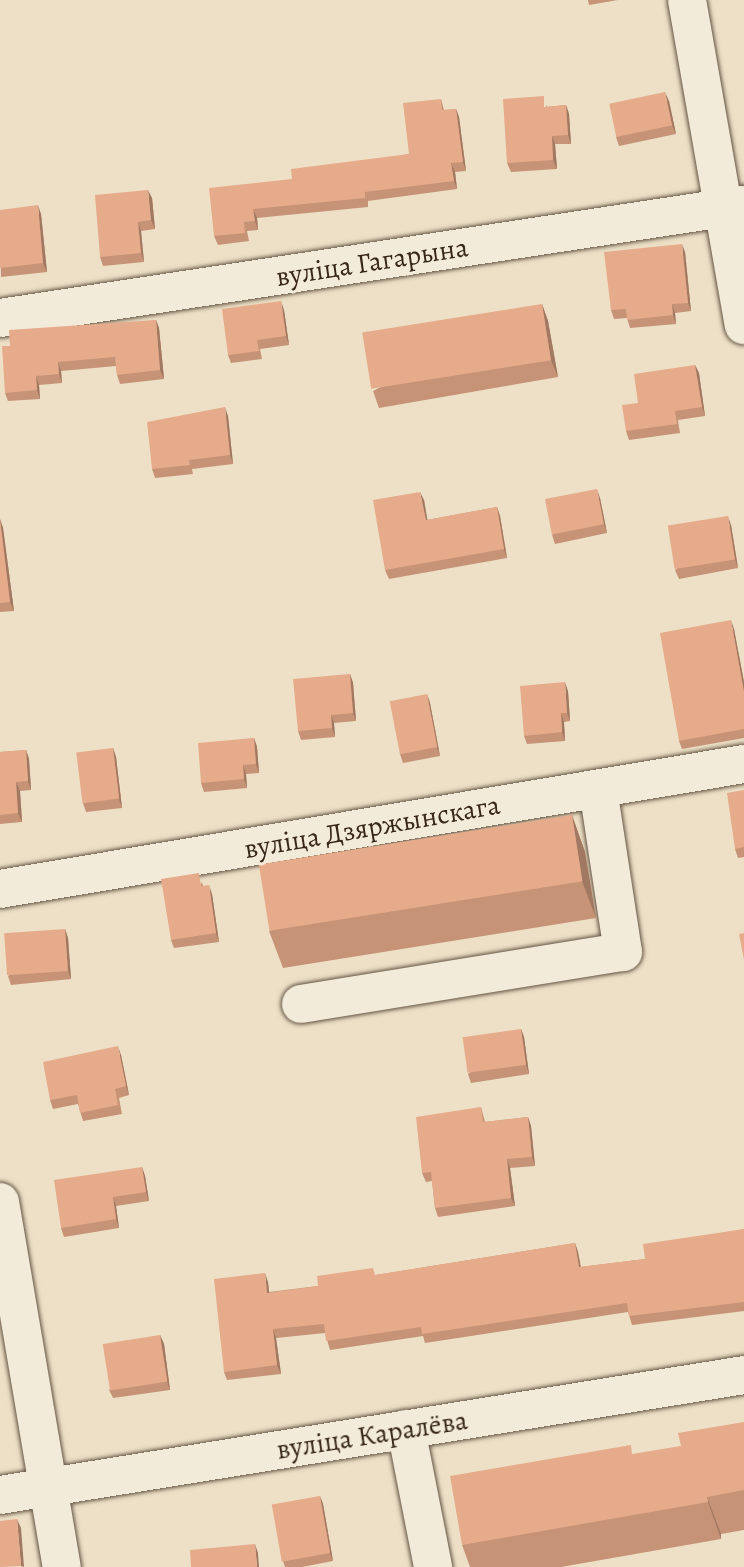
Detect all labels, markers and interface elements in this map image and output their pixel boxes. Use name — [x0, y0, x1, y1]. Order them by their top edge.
street label: вуліца Гагарына — [274, 230, 470, 294]
street label: вуліца Дзяржынскага — [242, 788, 502, 866]
street label: вуліца Каралёва — [274, 1403, 470, 1467]

